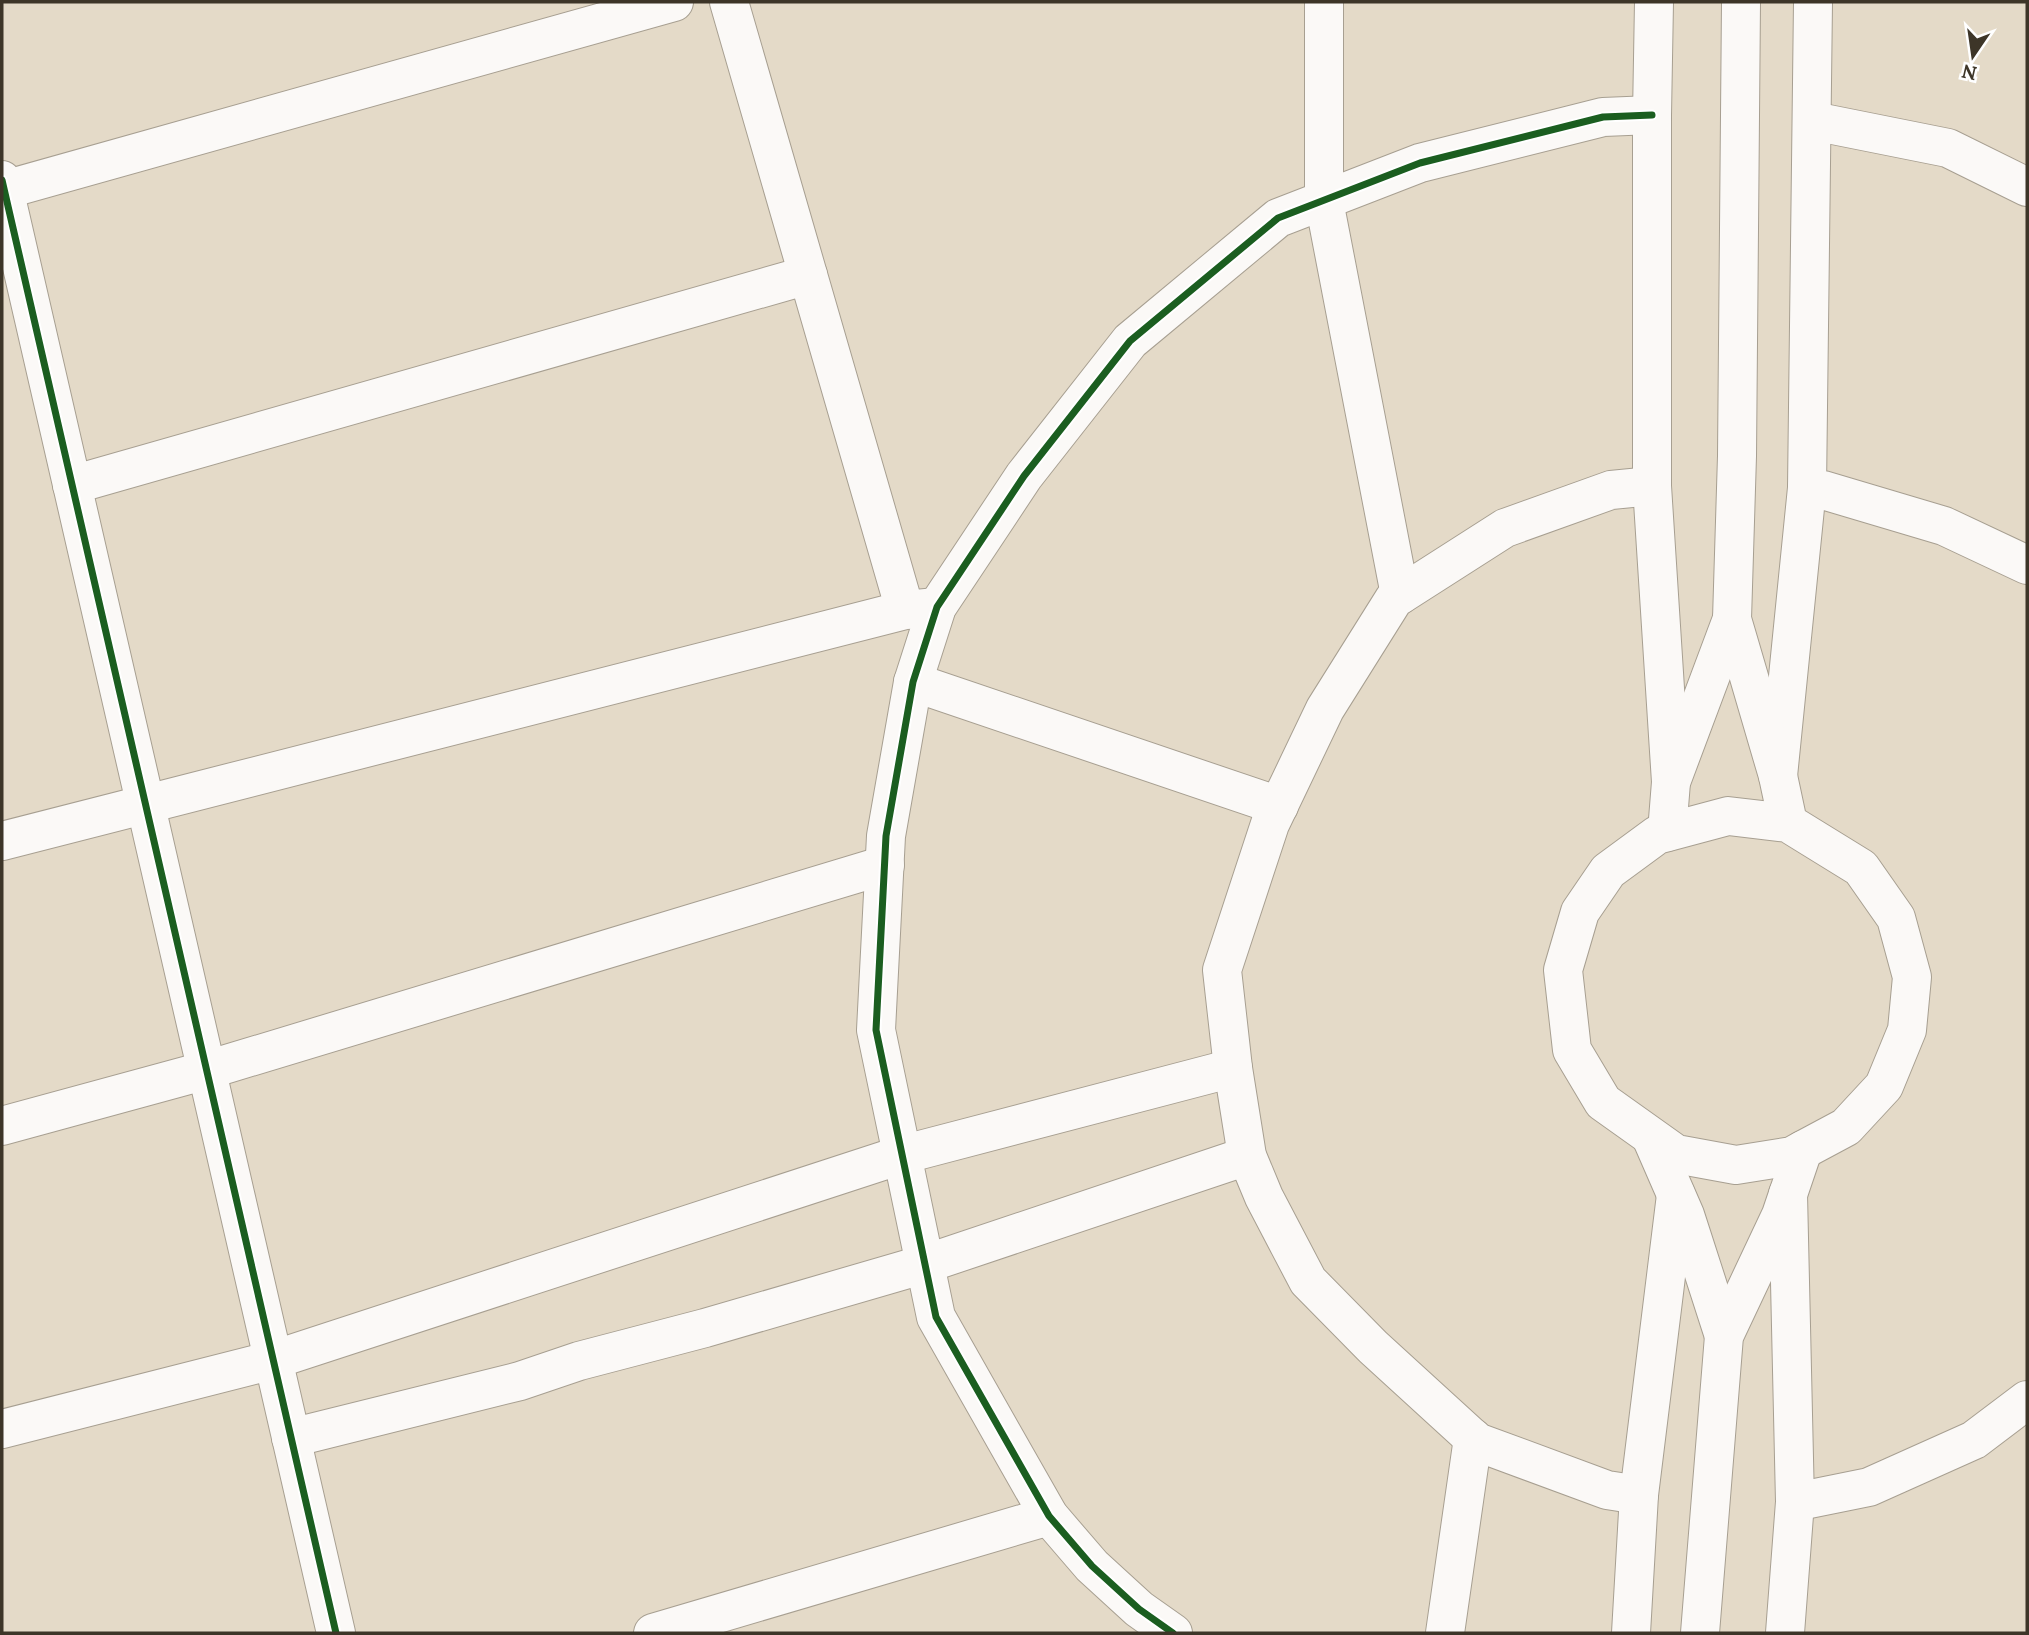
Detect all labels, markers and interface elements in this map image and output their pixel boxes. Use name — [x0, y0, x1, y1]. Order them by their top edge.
north arrow — [1938, 21, 2008, 91]
text: N — [1959, 59, 1979, 86]

